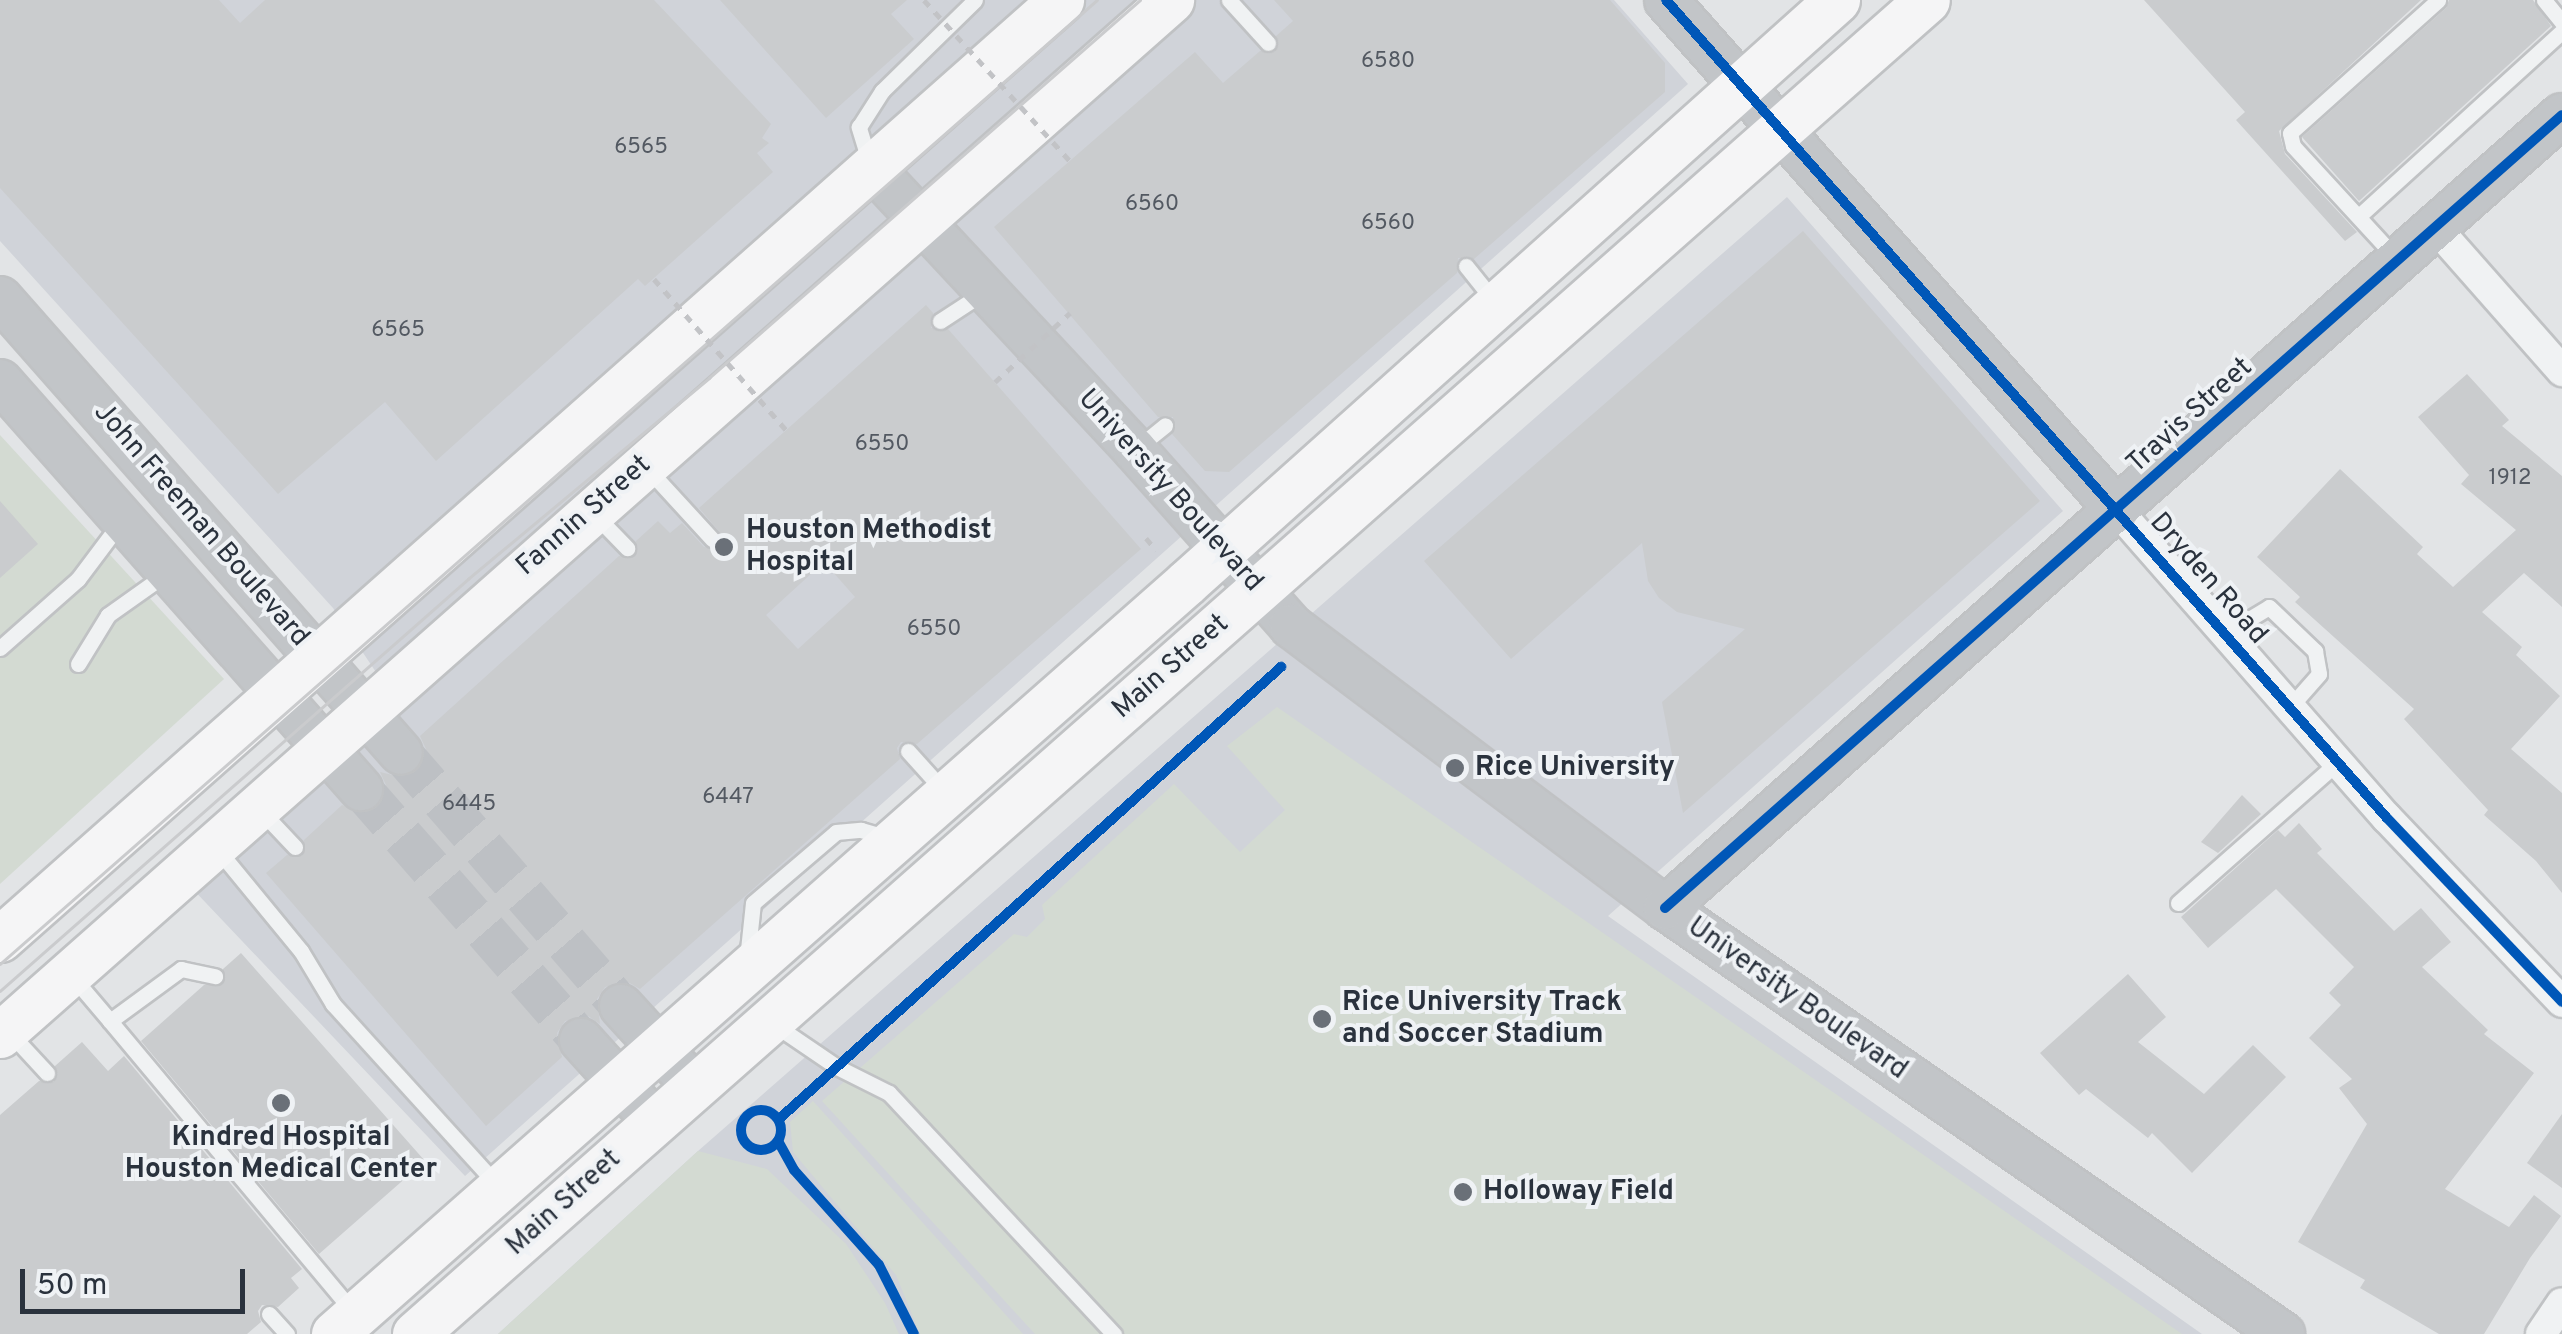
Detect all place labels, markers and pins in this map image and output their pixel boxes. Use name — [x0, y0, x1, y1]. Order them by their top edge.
place label: Houston Methodist Hospital — [746, 514, 992, 580]
marker: Houston Methodist Hospital — [711, 534, 737, 560]
place label: Rice University — [1475, 751, 1675, 785]
marker: Rice University — [1444, 757, 1466, 779]
place label: Rice University Track and Soccer Stadium — [1342, 986, 1622, 1052]
marker: Rice University Track and Soccer Stadium — [1311, 1008, 1333, 1030]
marker: Kindred Hospital Houston Medical Center — [268, 1090, 294, 1116]
place label: Kindred Hospital Houston Medical Center — [125, 1121, 437, 1187]
place label: Holloway Field — [1483, 1175, 1674, 1209]
marker: Holloway Field — [1452, 1181, 1474, 1203]

